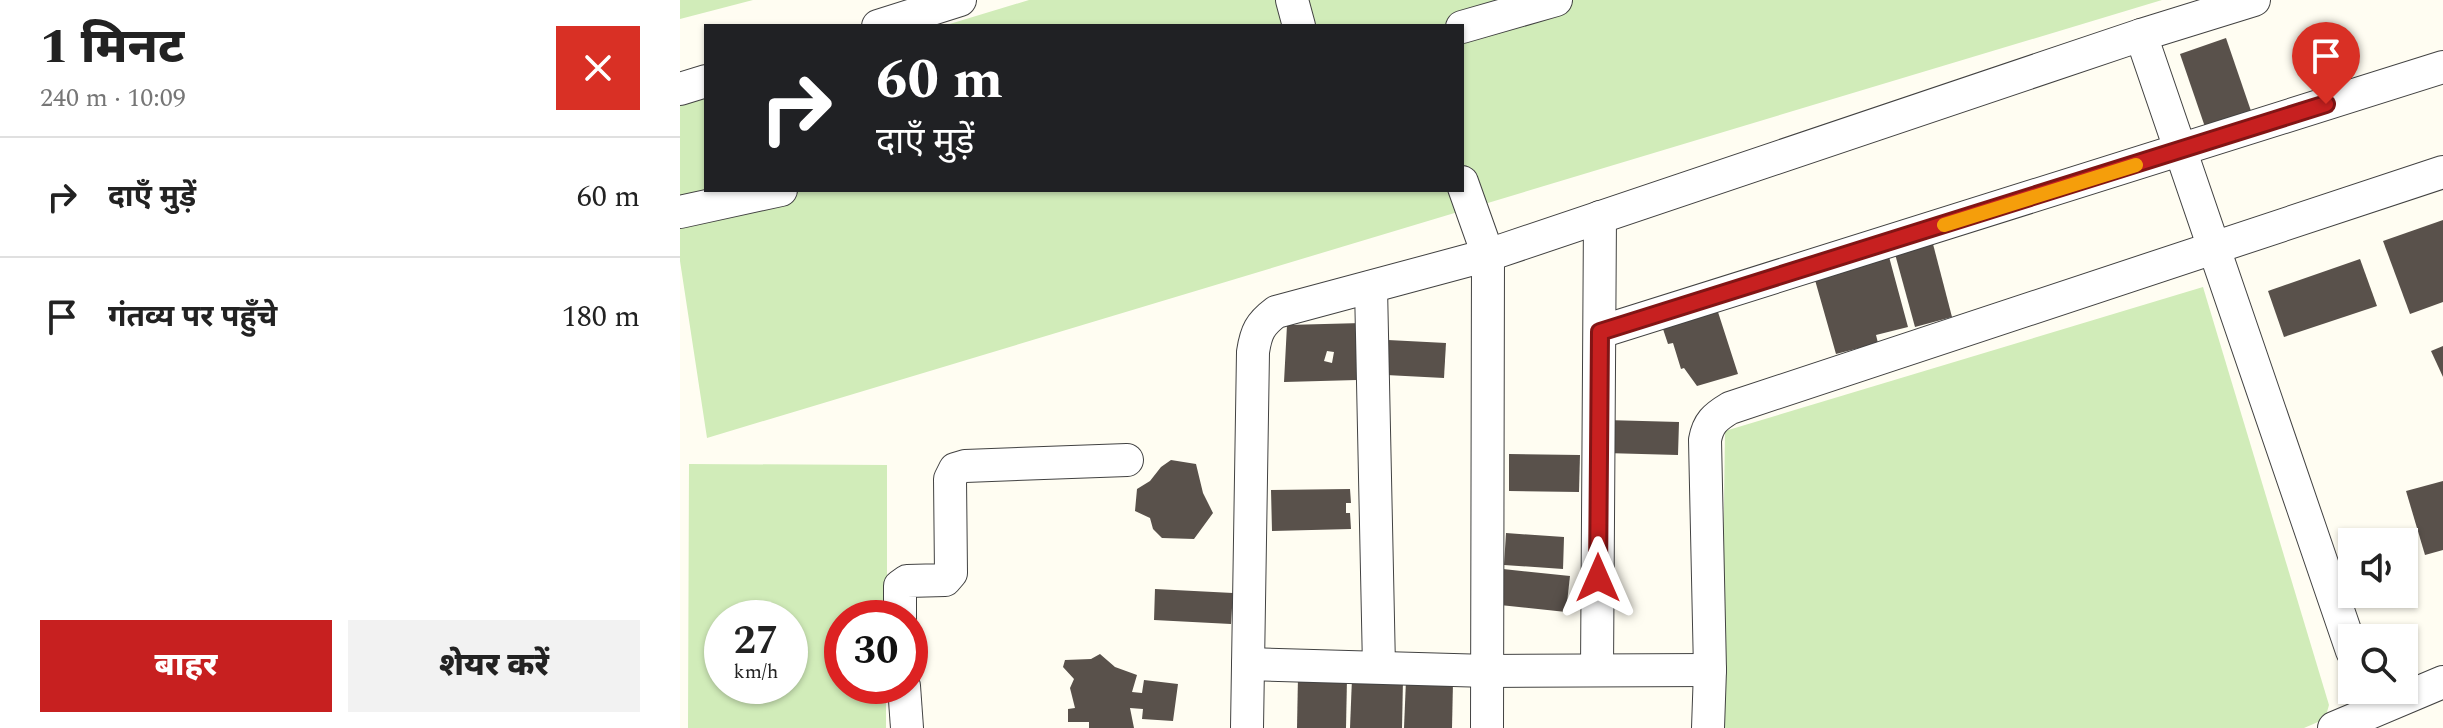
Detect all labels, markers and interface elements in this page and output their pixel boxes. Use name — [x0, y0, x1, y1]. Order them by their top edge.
text: 1 मिनट — [40, 11, 184, 84]
pin — [2292, 22, 2360, 104]
button: close — [556, 26, 640, 110]
icon: arrive — [2304, 34, 2348, 78]
text: 60 m — [876, 38, 1003, 123]
icon: right — [744, 56, 848, 160]
text: 240 m · 10:09 — [40, 78, 186, 118]
text: दाएँ मुड़ें — [876, 115, 974, 170]
text: दाएँ मुड़ें — [108, 174, 196, 220]
text: 60 m — [577, 174, 640, 220]
icon: right — [40, 175, 84, 219]
text: गंतव्य पर पहुँचे — [108, 294, 277, 340]
text: 180 m — [562, 294, 640, 340]
icon: arrive — [40, 295, 84, 339]
map controls — [2338, 528, 2418, 704]
button: sound — [2338, 528, 2418, 608]
position arrow — [1556, 536, 1640, 620]
speed limit sign: 30 — [824, 600, 928, 704]
text: 27 — [734, 611, 778, 672]
button: बाहर — [40, 620, 332, 712]
button: शेयर करें — [348, 620, 640, 712]
button: search — [2338, 624, 2418, 704]
text: km/h — [734, 657, 779, 687]

